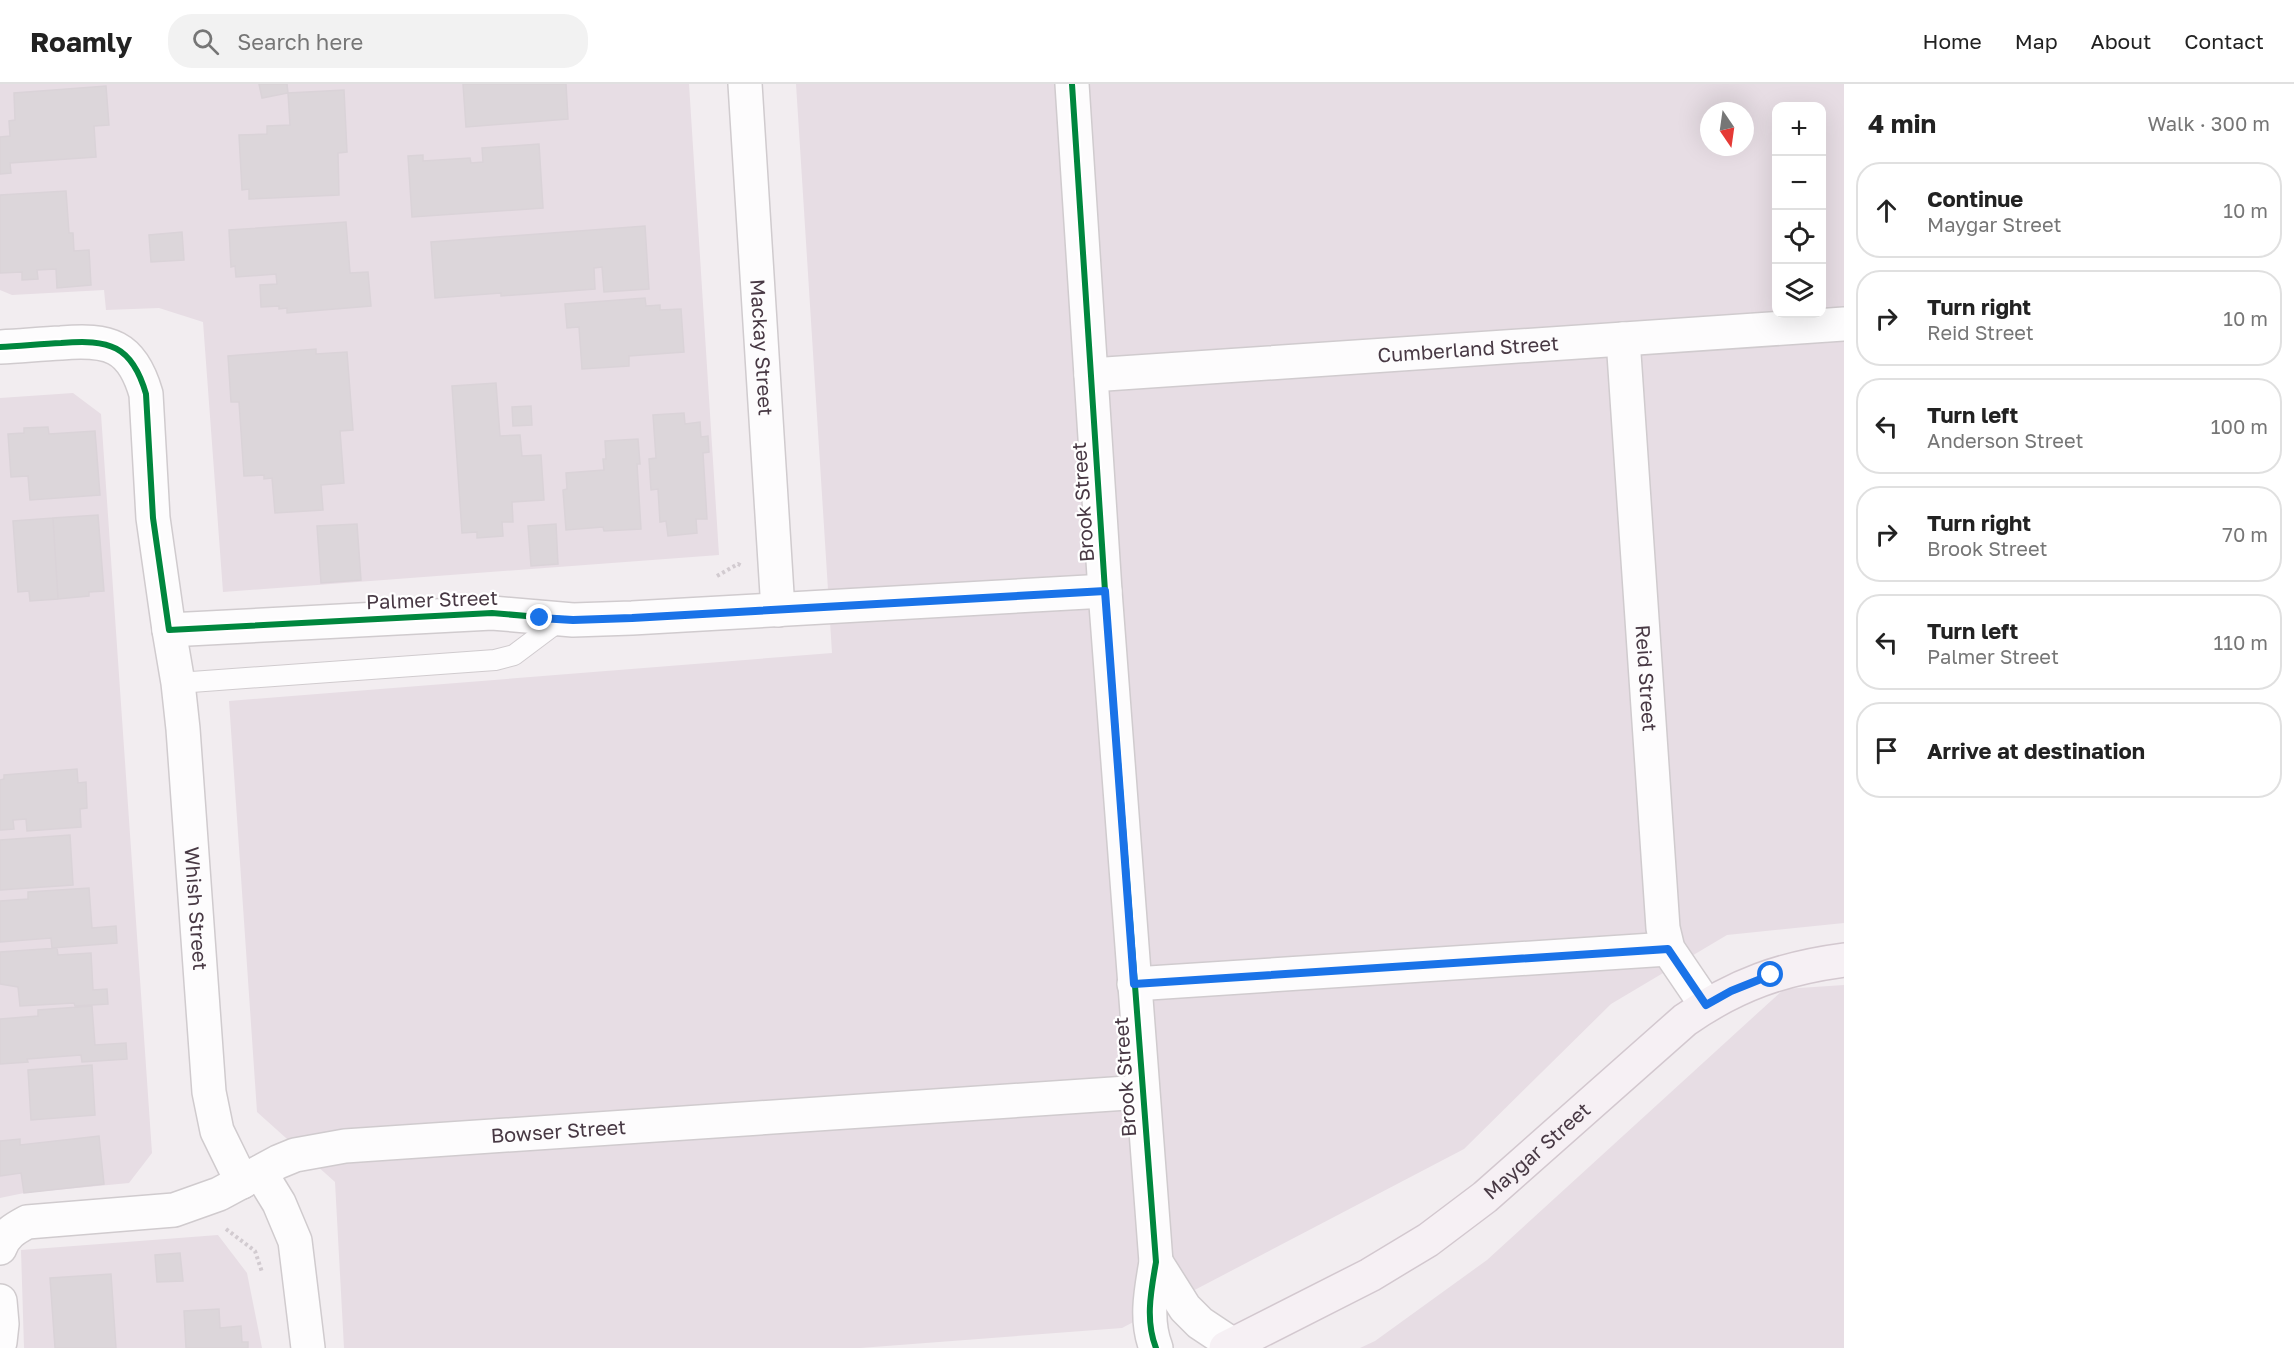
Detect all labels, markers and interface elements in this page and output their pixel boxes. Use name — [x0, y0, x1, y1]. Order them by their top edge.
search box — [168, 14, 588, 68]
text: Roamly — [30, 25, 132, 58]
icon: search — [189, 25, 222, 58]
text: Search here — [237, 28, 363, 55]
text: Home — [1922, 28, 1982, 54]
text: Map — [2015, 28, 2058, 54]
text: About — [2091, 28, 2151, 54]
text: Contact — [2184, 28, 2264, 54]
north arrow — [1700, 102, 1754, 156]
map controls — [1772, 102, 1826, 318]
button: + — [1772, 102, 1826, 156]
text: 4 min — [1868, 108, 1936, 139]
text: Walk · 300 m — [2147, 111, 2270, 135]
button: − — [1772, 156, 1826, 210]
text: Continue — [1927, 185, 2023, 212]
icon: ahead — [1870, 194, 1903, 227]
text: 10 m — [2223, 198, 2268, 222]
button: locate — [1772, 210, 1826, 264]
text: Maygar Street — [1927, 212, 2062, 236]
button: layers — [1772, 264, 1826, 318]
street label: Mackay Street — [746, 278, 779, 416]
text: Turn right — [1927, 293, 2031, 320]
icon: right — [1870, 302, 1903, 335]
text: 10 m — [2223, 306, 2268, 330]
text: Reid Street — [1927, 320, 2034, 344]
street label: Cumberland Street — [1377, 330, 1560, 367]
text: Turn left — [1927, 401, 2018, 428]
icon: left — [1870, 410, 1903, 443]
text: 100 m — [2211, 414, 2268, 438]
text: Anderson Street — [1927, 428, 2084, 452]
street label: Brook Street — [1066, 441, 1098, 563]
text: Turn right — [1927, 509, 2031, 536]
icon: right — [1870, 518, 1903, 551]
text: 70 m — [2222, 522, 2268, 546]
text: Brook Street — [1927, 536, 2048, 560]
street label: Palmer Street — [366, 585, 498, 613]
route end — [526, 604, 552, 630]
text: Turn left — [1927, 617, 2018, 644]
street label: Reid Street — [1631, 624, 1663, 732]
icon: left — [1870, 626, 1903, 659]
text: 110 m — [2214, 630, 2268, 654]
text: Palmer Street — [1927, 644, 2059, 668]
icon: arrive — [1870, 734, 1903, 767]
text: Arrive at destination — [1927, 737, 2145, 764]
street label: Whish Street — [180, 846, 213, 971]
route start — [1757, 961, 1783, 987]
street label: Brook Street — [1108, 1016, 1140, 1138]
street label: Maygar Street — [1478, 1097, 1595, 1204]
street label: Bowser Street — [490, 1114, 627, 1147]

